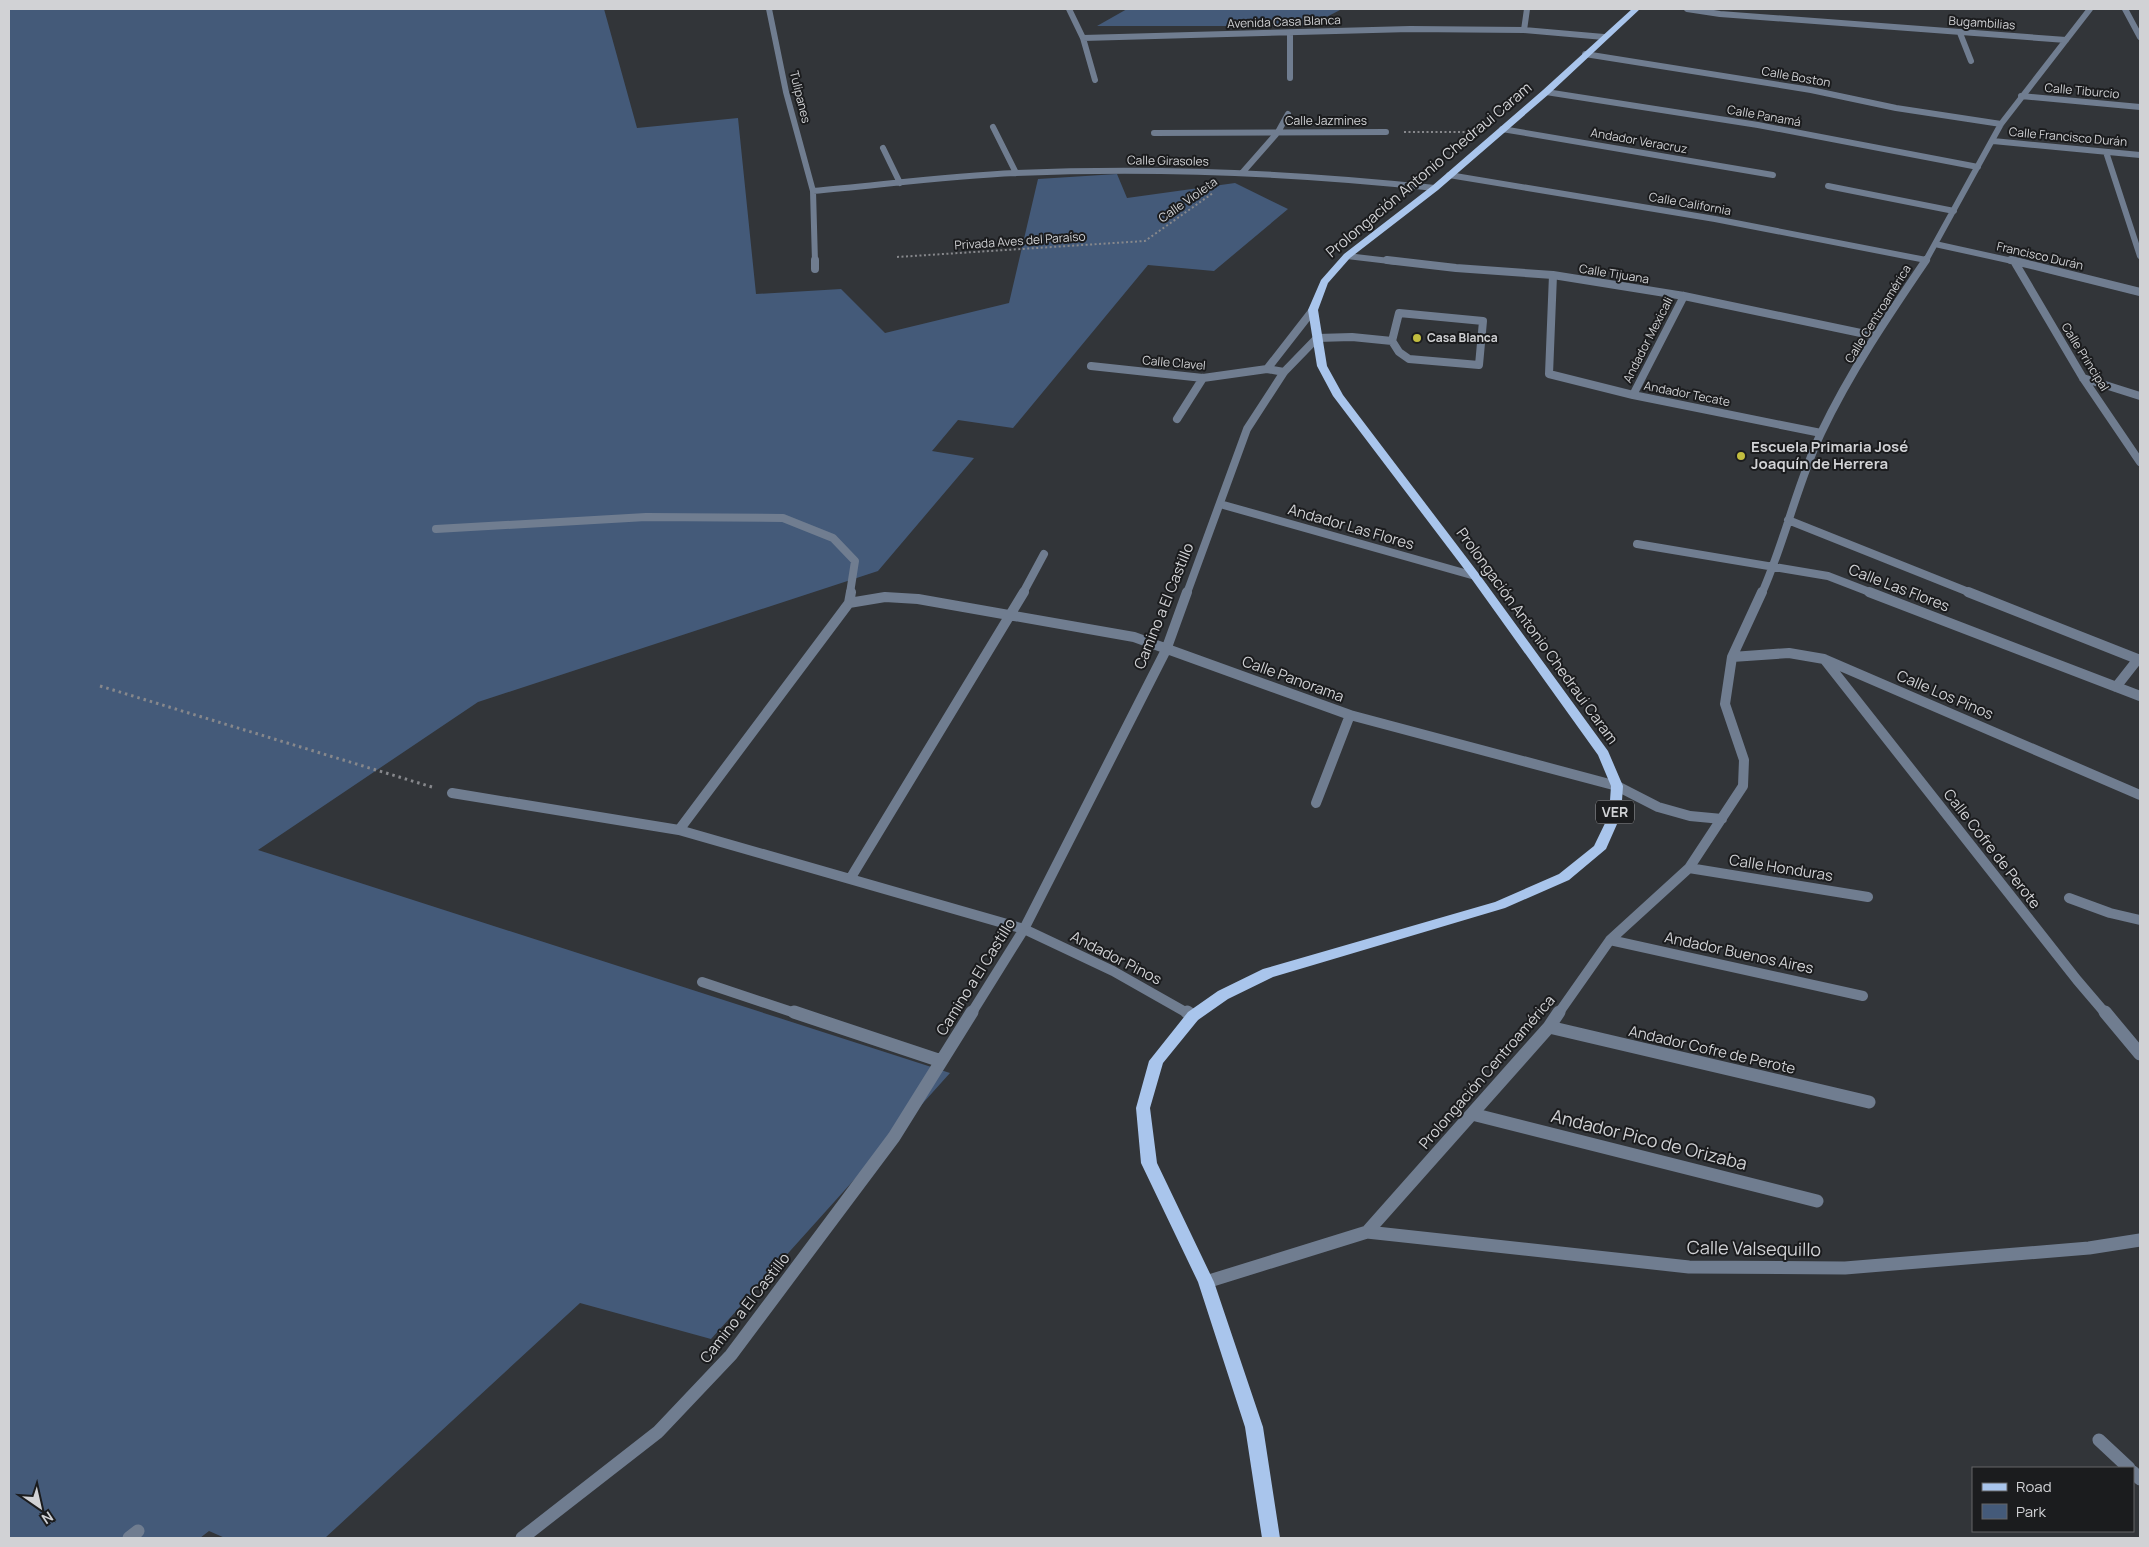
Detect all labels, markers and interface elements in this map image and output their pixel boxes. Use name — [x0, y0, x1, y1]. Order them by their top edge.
street label: Avenida Casa Blanca — [1227, 11, 1341, 32]
street label: Bugambilias — [1948, 12, 2016, 33]
street label: Calle Boston — [1760, 62, 1832, 91]
street label: Tulipanes — [786, 69, 815, 125]
street label: Prolongación Antonio Chedraui Caram — [1321, 77, 1536, 262]
street label: Calle Tiburcio — [2044, 79, 2120, 102]
street label: Calle Panamá — [1726, 101, 1802, 130]
street label: Calle Jazmines — [1285, 112, 1367, 129]
street label: Calle Francisco Durán — [2008, 123, 2128, 150]
street label: Andador Veracruz — [1589, 124, 1689, 157]
street label: Calle Girasoles — [1127, 151, 1209, 170]
street label: Calle Violeta — [1155, 173, 1221, 226]
street label: Calle California — [1648, 188, 1733, 219]
street label: Privada Aves del Paraíso — [954, 227, 1086, 254]
street label: Francisco Durán — [1995, 237, 2085, 274]
street label: Calle Tijuana — [1578, 260, 1650, 287]
street label: Calle Centroamérica — [1840, 261, 1915, 366]
street label: Andador Mexicali — [1619, 294, 1677, 386]
street label: Calle Principal — [2058, 319, 2113, 394]
place label: Casa Blanca — [1427, 329, 1498, 346]
marker: Casa Blanca — [1411, 332, 1423, 344]
street label: Calle Clavel — [1142, 351, 1207, 374]
street label: Andador Tecate — [1643, 377, 1732, 410]
place label: Escuela Primaria José Joaquín de Herrera — [1751, 436, 1908, 474]
marker: Escuela Primaria José Joaquín de Herrera — [1735, 450, 1747, 462]
street label: Andador Las Flores — [1286, 498, 1417, 555]
street label: Prolongación Antonio Chedraui Caram — [1452, 523, 1623, 748]
street label: Camino a El Castillo — [1129, 539, 1199, 672]
street label: Calle Las Flores — [1846, 559, 1953, 616]
street label: Calle Panorama — [1239, 650, 1347, 707]
street label: Calle Los Pinos — [1894, 665, 1997, 724]
street label: Calle Cofre de Perote — [1939, 784, 2046, 913]
road number: VER — [1596, 800, 1634, 824]
street label: Calle Honduras — [1728, 849, 1835, 886]
street label: Camino a El Castillo — [931, 914, 1020, 1039]
street label: Andador Pinos — [1067, 926, 1166, 990]
street label: Andador Buenos Aires — [1663, 926, 1816, 979]
street label: Prolongación Centroamérica — [1414, 990, 1559, 1153]
street label: Andador Cofre de Perote — [1627, 1020, 1798, 1079]
street label: Andador Pico de Orizaba — [1549, 1103, 1750, 1175]
street label: Calle Valsequillo — [1687, 1235, 1821, 1261]
street label: Camino a El Castillo — [695, 1248, 794, 1367]
legend — [1972, 1467, 2134, 1532]
text: Road — [2016, 1476, 2052, 1497]
north arrow — [15, 1482, 65, 1532]
text: Park — [2016, 1501, 2046, 1522]
text: N — [38, 1508, 57, 1529]

